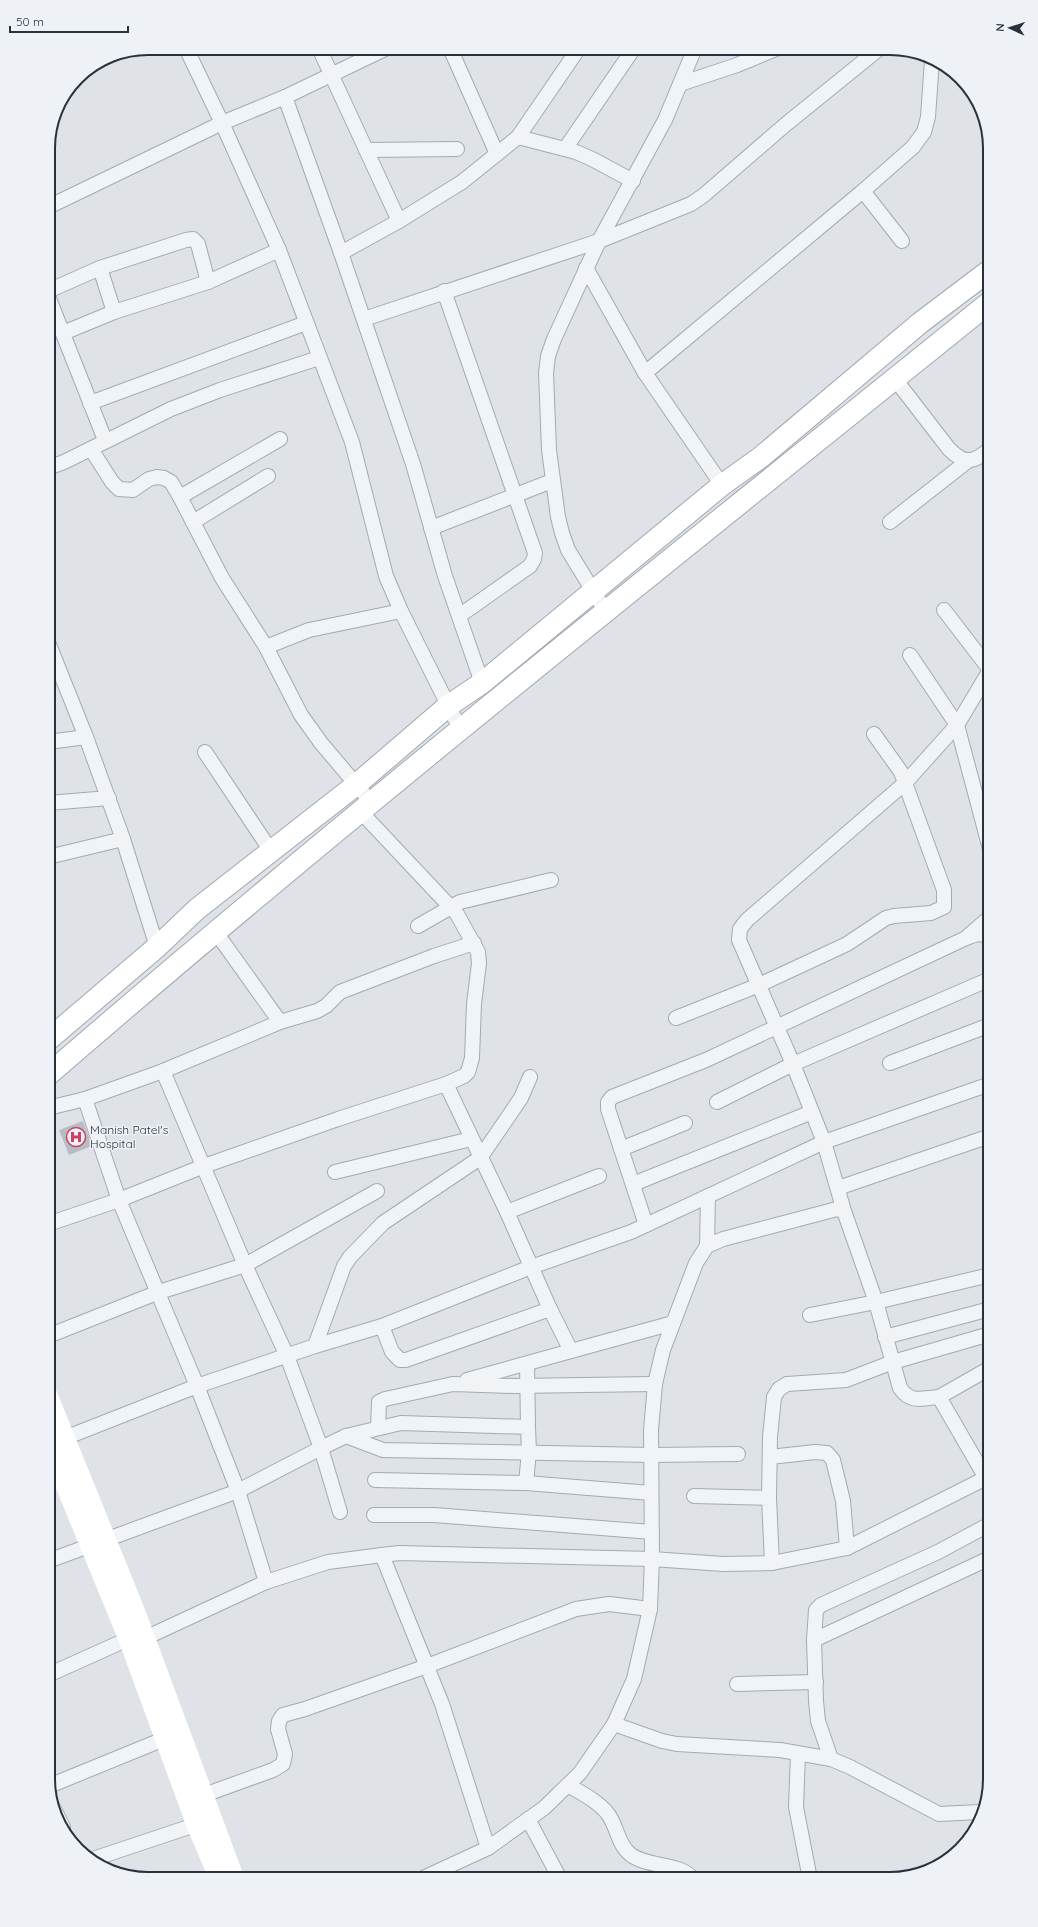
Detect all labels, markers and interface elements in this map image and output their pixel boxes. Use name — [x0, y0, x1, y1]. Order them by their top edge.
scale bar — [10, 8, 128, 34]
north arrow — [990, 8, 1030, 48]
text: 50 m — [16, 14, 44, 29]
text: N — [993, 23, 1007, 32]
place label: Manish Patel's Hospital — [90, 1122, 169, 1151]
hospital icon: Manish Patel's Hospital — [65, 1126, 87, 1148]

